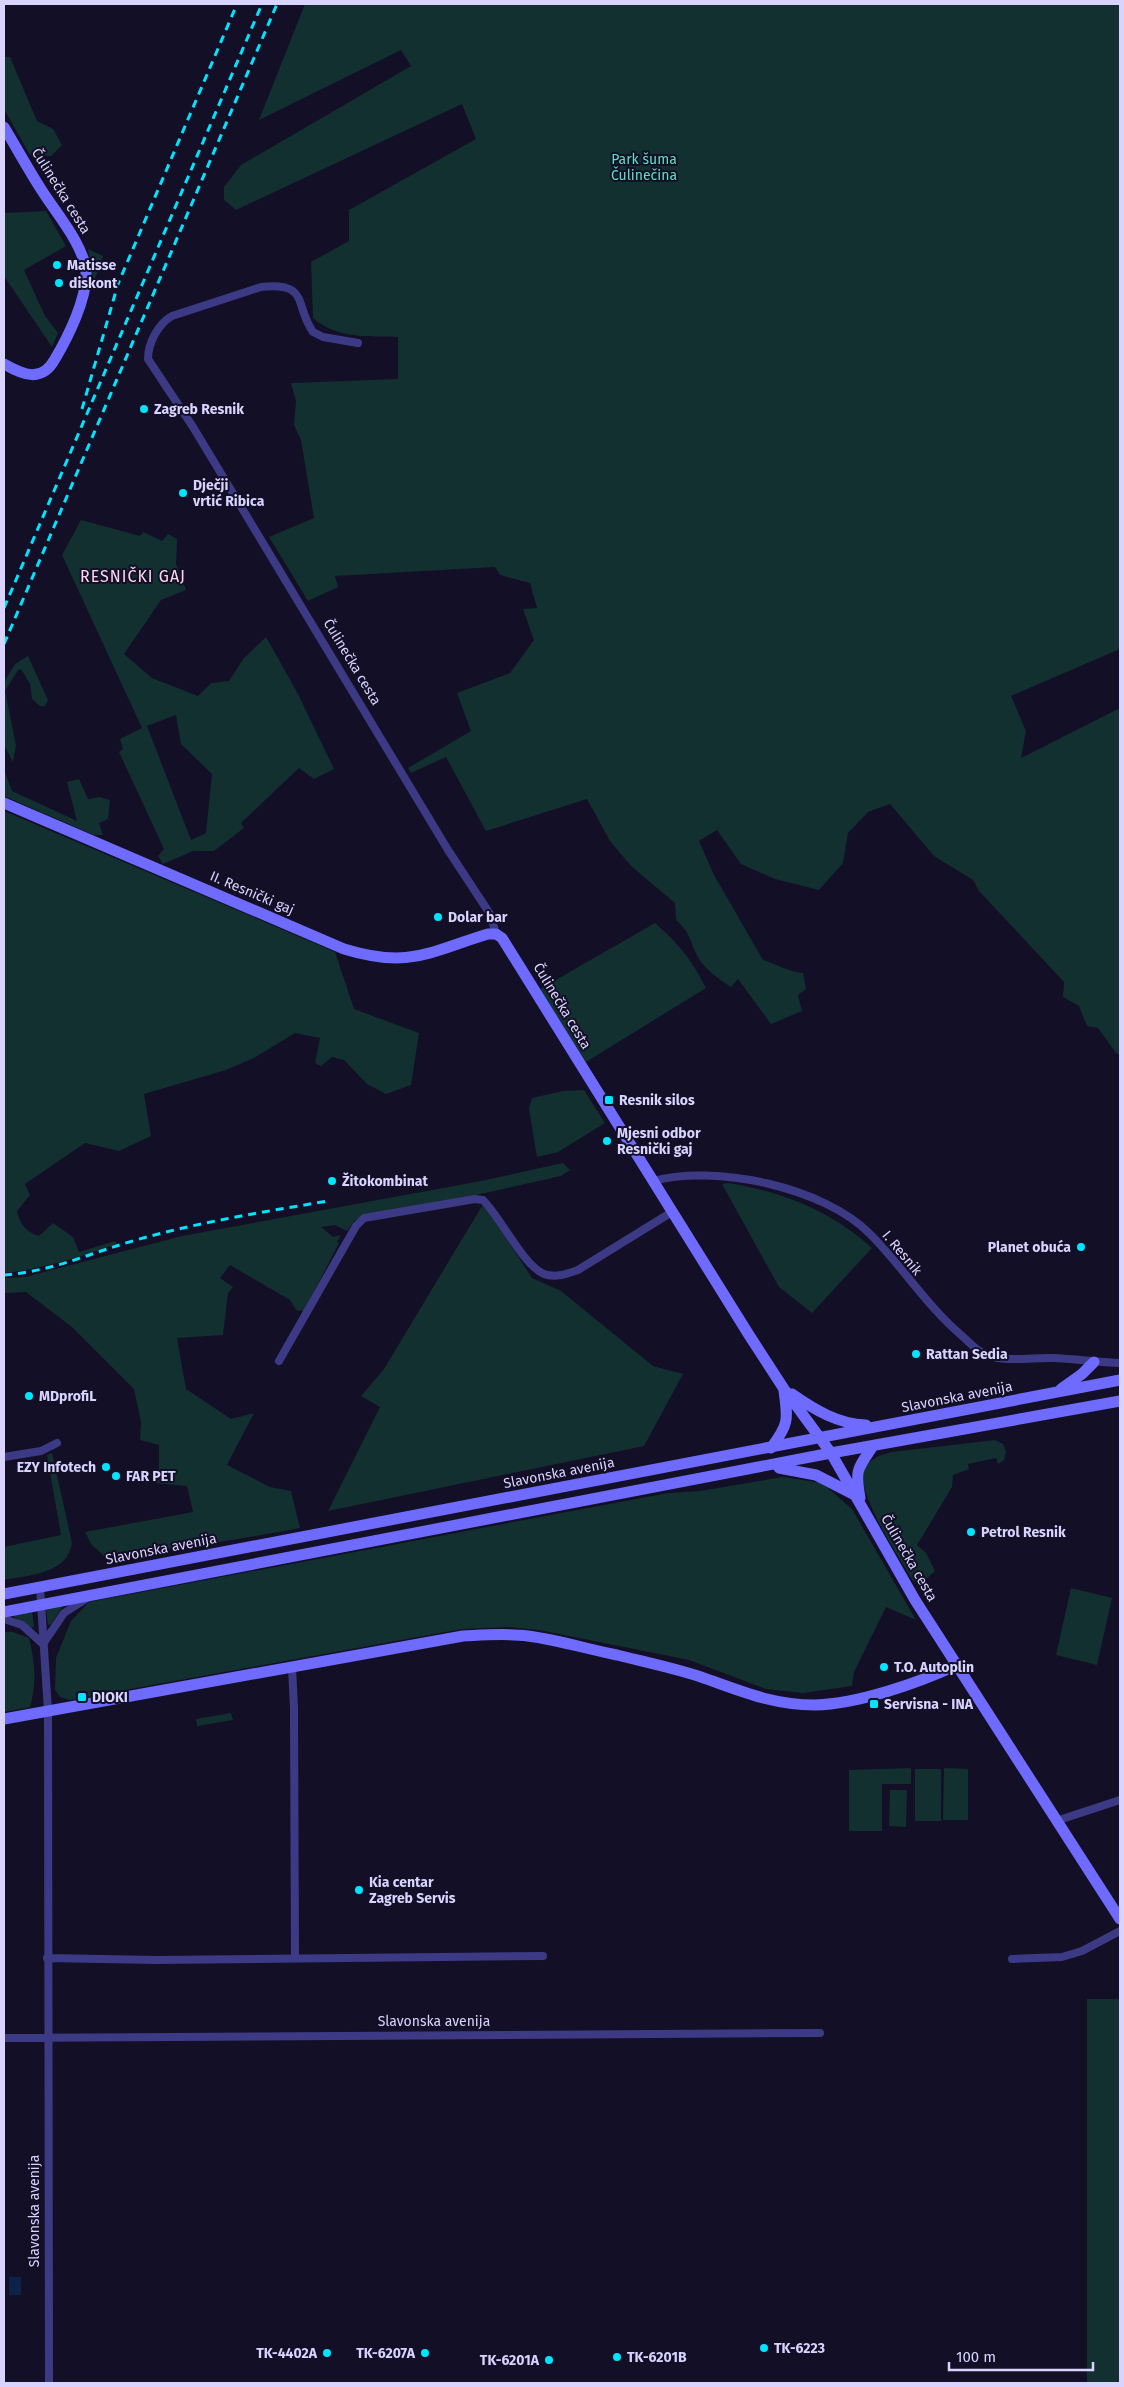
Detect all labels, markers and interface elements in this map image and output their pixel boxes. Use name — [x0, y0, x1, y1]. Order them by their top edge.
street label: Čulinečka cesta — [28, 145, 95, 237]
park label: Park šuma Čulinečina — [611, 151, 677, 184]
place label: Matisse — [67, 257, 116, 274]
marker: Matisse — [51, 259, 63, 271]
place label: diskont — [69, 275, 118, 292]
marker: diskont — [53, 277, 65, 289]
place label: Zagreb Resnik — [154, 401, 244, 418]
marker: Zagreb Resnik — [138, 403, 150, 415]
place label: Dječji vrtić Ribica — [192, 477, 265, 510]
marker: Dječji vrtić Ribica — [177, 487, 189, 499]
district label: RESNIČKI GAJ — [80, 566, 186, 586]
street label: Čulinečka cesta — [320, 615, 385, 708]
street label: II. Resnički gaj — [207, 868, 297, 918]
place label: Dolar bar — [448, 909, 508, 926]
marker: Dolar bar — [432, 911, 444, 923]
street label: Čulinečka cesta — [530, 959, 595, 1052]
place label: Resnik silos — [619, 1092, 695, 1109]
marker: Resnik silos — [603, 1094, 615, 1106]
place label: Mjesni odbor Resnički gaj — [617, 1125, 701, 1158]
marker: Mjesni odbor Resnički gaj — [601, 1135, 613, 1147]
place label: Žitokombinat — [342, 1172, 428, 1190]
marker: Žitokombinat — [326, 1175, 338, 1187]
street label: I. Resnik — [878, 1227, 926, 1279]
place label: Planet obuća — [988, 1239, 1071, 1256]
marker: Planet obuća — [1075, 1241, 1087, 1253]
place label: Rattan Sedia — [926, 1346, 1008, 1363]
marker: Rattan Sedia — [910, 1348, 922, 1360]
street label: Slavonska avenija — [900, 1378, 1014, 1416]
place label: MDprofiL — [39, 1388, 96, 1405]
marker: MDprofiL — [23, 1390, 35, 1402]
street label: Slavonska avenija — [502, 1454, 616, 1492]
place label: EZY Infotech — [17, 1459, 96, 1476]
marker: EZY Infotech — [100, 1461, 112, 1473]
place label: FAR PET — [126, 1468, 176, 1485]
marker: FAR PET — [110, 1470, 122, 1482]
street label: Čulinečka cesta — [877, 1511, 942, 1605]
place label: Petrol Resnik — [981, 1524, 1066, 1541]
marker: Petrol Resnik — [965, 1526, 977, 1538]
street label: Slavonska avenija — [104, 1530, 218, 1568]
place label: T.O. Autoplin — [894, 1659, 974, 1676]
marker: T.O. Autoplin — [878, 1661, 890, 1673]
place label: DIOKI — [92, 1689, 128, 1706]
marker: DIOKI — [76, 1691, 88, 1703]
place label: Servisna - INA — [884, 1696, 974, 1713]
marker: Servisna - INA — [868, 1698, 880, 1710]
place label: Kia centar Zagreb Servis — [369, 1874, 456, 1907]
marker: Kia centar Zagreb Servis — [353, 1884, 365, 1896]
street label: Slavonska avenija — [378, 2013, 490, 2030]
street label: Slavonska avenija — [26, 2155, 43, 2267]
place label: TK-6223 — [774, 2340, 825, 2357]
scale bar — [949, 2340, 1093, 2372]
marker: TK-6223 — [758, 2342, 770, 2354]
place label: TK-4402A — [256, 2345, 318, 2362]
place label: TK-6207A — [356, 2345, 416, 2362]
marker: TK-4402A — [321, 2347, 333, 2359]
marker: TK-6207A — [419, 2347, 431, 2359]
text: 100 m — [956, 2348, 996, 2366]
place label: TK-6201B — [627, 2349, 687, 2366]
marker: TK-6201B — [611, 2351, 623, 2363]
place label: TK-6201A — [480, 2352, 540, 2369]
marker: TK-6201A — [543, 2354, 555, 2366]

